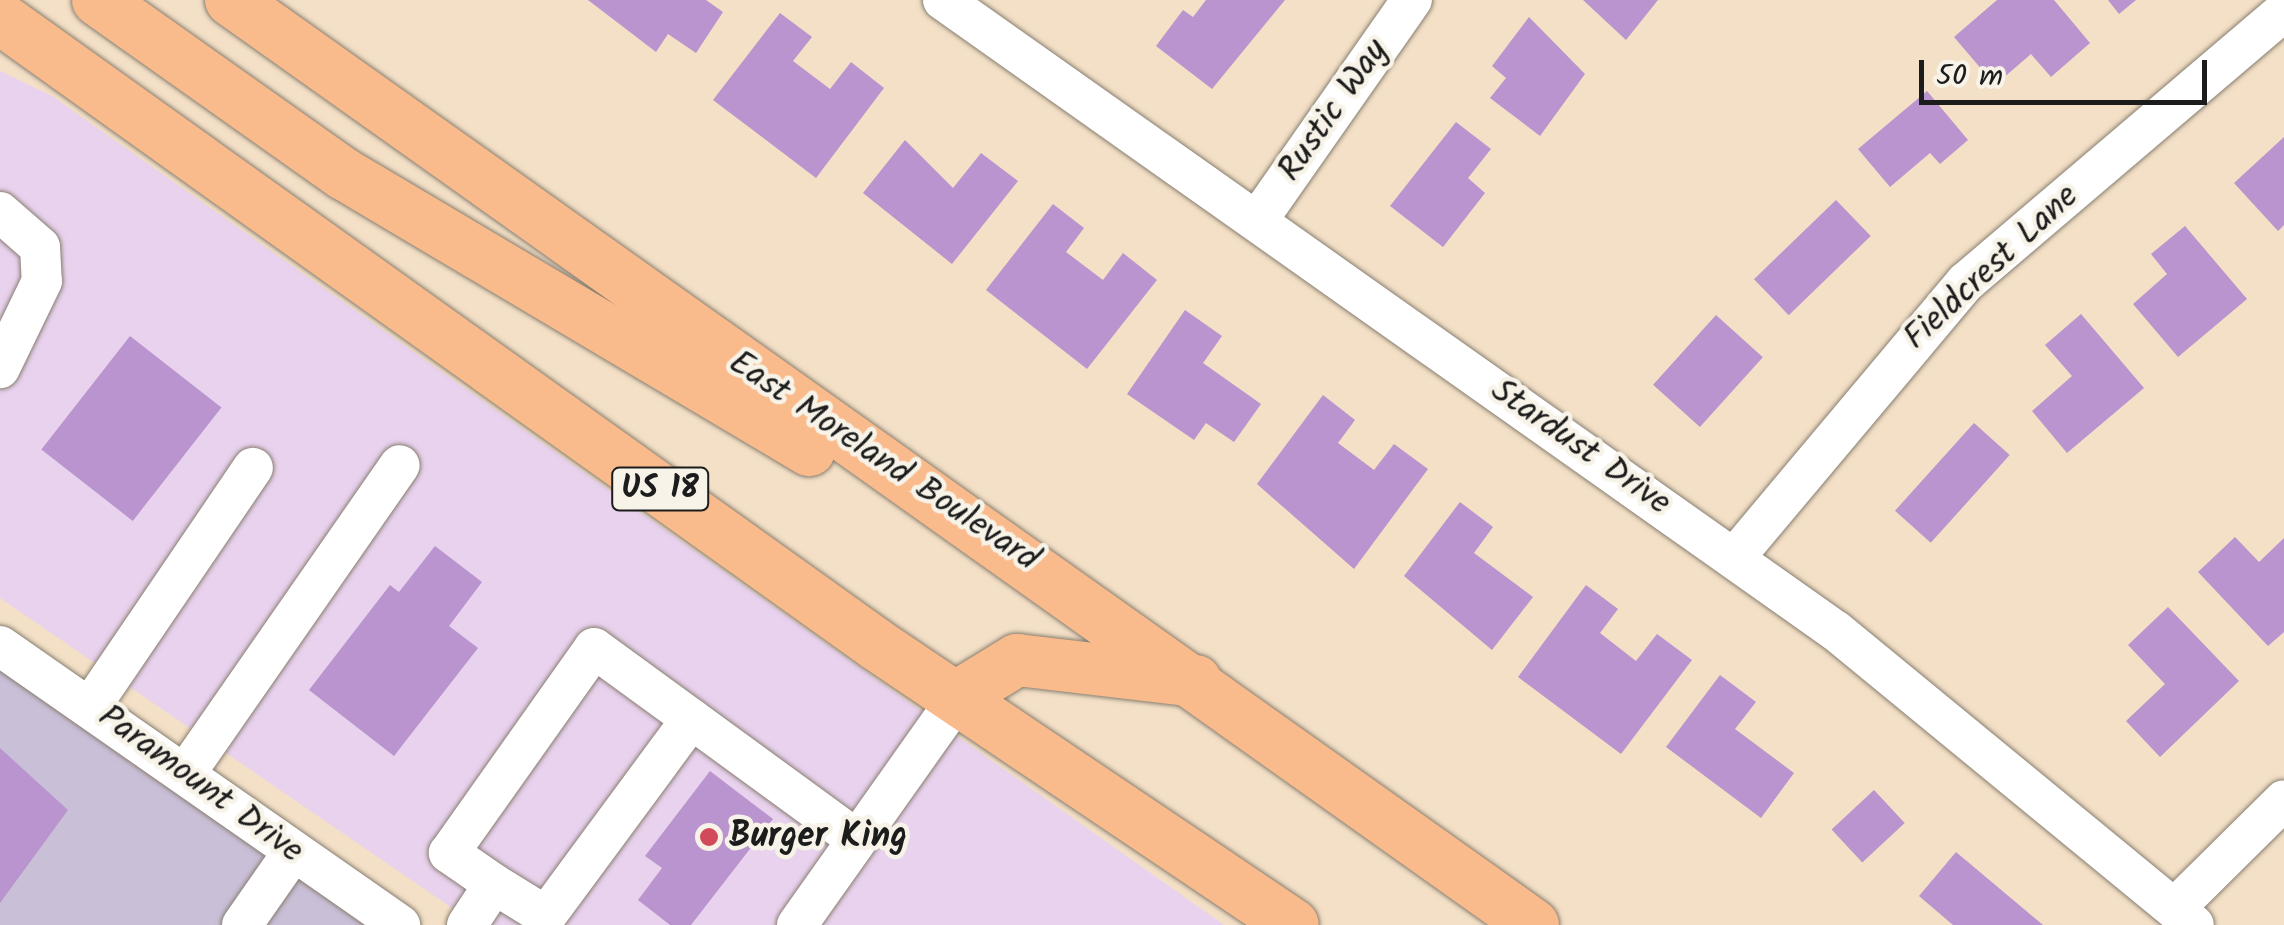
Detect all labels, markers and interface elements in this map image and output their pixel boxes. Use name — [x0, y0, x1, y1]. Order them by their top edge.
street label: Rustic Way — [1270, 32, 1398, 190]
scale bar — [1924, 40, 2212, 102]
text: 50 m — [1936, 53, 2003, 101]
street label: Fieldcrest Lane — [1896, 176, 2088, 360]
street label: East Moreland Boulevard — [720, 343, 1046, 581]
street label: Stardust Drive — [1482, 371, 1678, 525]
road number: US 18 — [610, 462, 710, 516]
street label: Paramount Drive — [89, 697, 311, 873]
place label: Burger King — [729, 816, 907, 858]
marker: Burger King — [698, 826, 720, 848]

